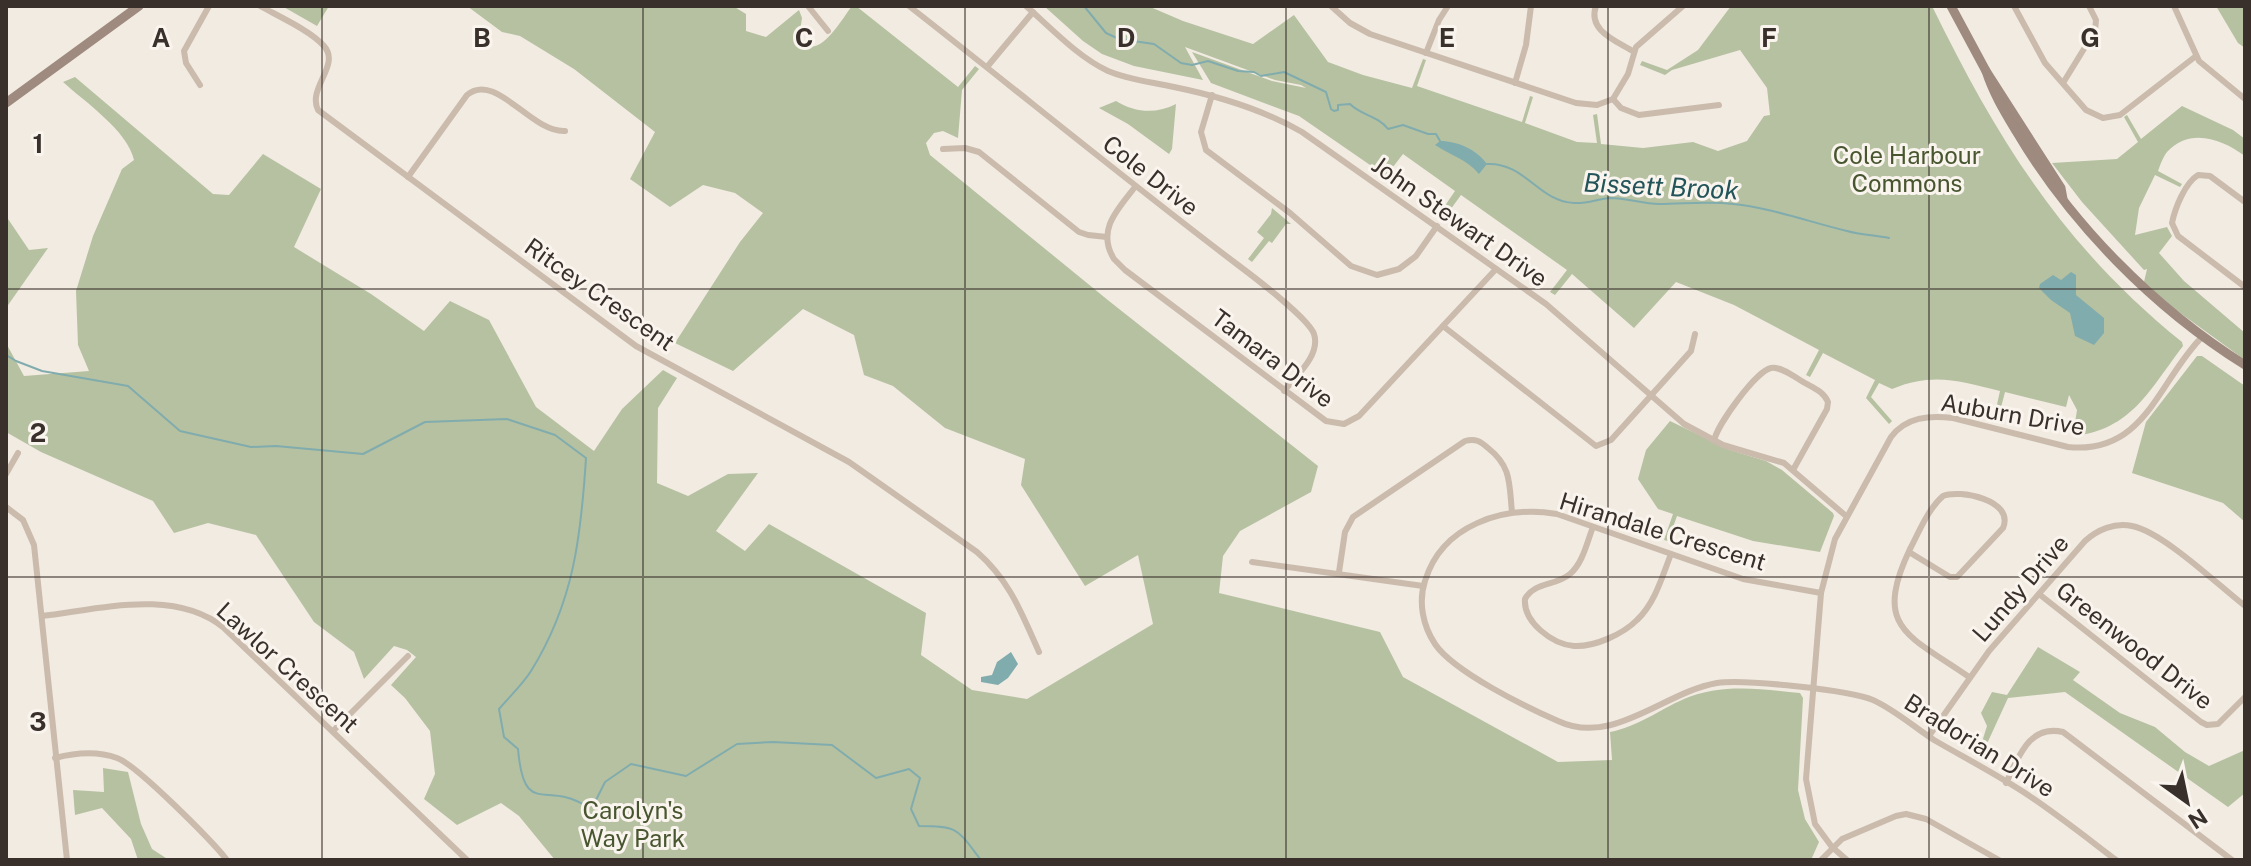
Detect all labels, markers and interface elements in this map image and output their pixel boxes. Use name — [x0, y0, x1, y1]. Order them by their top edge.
text: A — [152, 22, 171, 53]
text: B — [473, 22, 491, 53]
text: C — [795, 22, 813, 53]
text: D — [1117, 22, 1135, 53]
text: E — [1439, 22, 1455, 53]
text: F — [1761, 22, 1777, 53]
text: G — [2080, 22, 2100, 53]
text: 1 — [32, 128, 44, 159]
street label: Cole Drive — [1098, 129, 1204, 221]
park label: Cole Harbour Commons — [1833, 141, 1981, 197]
street label: John Stewart Drive — [1367, 150, 1553, 292]
water label: Bissett Brook — [1583, 166, 1739, 206]
street label: Ritcey Crescent — [520, 232, 680, 356]
street label: Tamara Drive — [1206, 303, 1340, 413]
street label: Auburn Drive — [1939, 388, 2087, 440]
text: 2 — [30, 417, 46, 448]
street label: Hirandale Crescent — [1556, 486, 1770, 576]
street label: Lundy Drive — [1966, 529, 2074, 647]
street label: Greenwood Drive — [2051, 575, 2219, 715]
street label: Lawlor Crescent — [211, 596, 365, 738]
street label: Bradorian Drive — [1900, 688, 2060, 802]
text: 3 — [29, 706, 47, 737]
north arrow — [2147, 762, 2227, 842]
park label: Carolyn's Way Park — [581, 796, 685, 852]
text: N — [2184, 803, 2212, 834]

